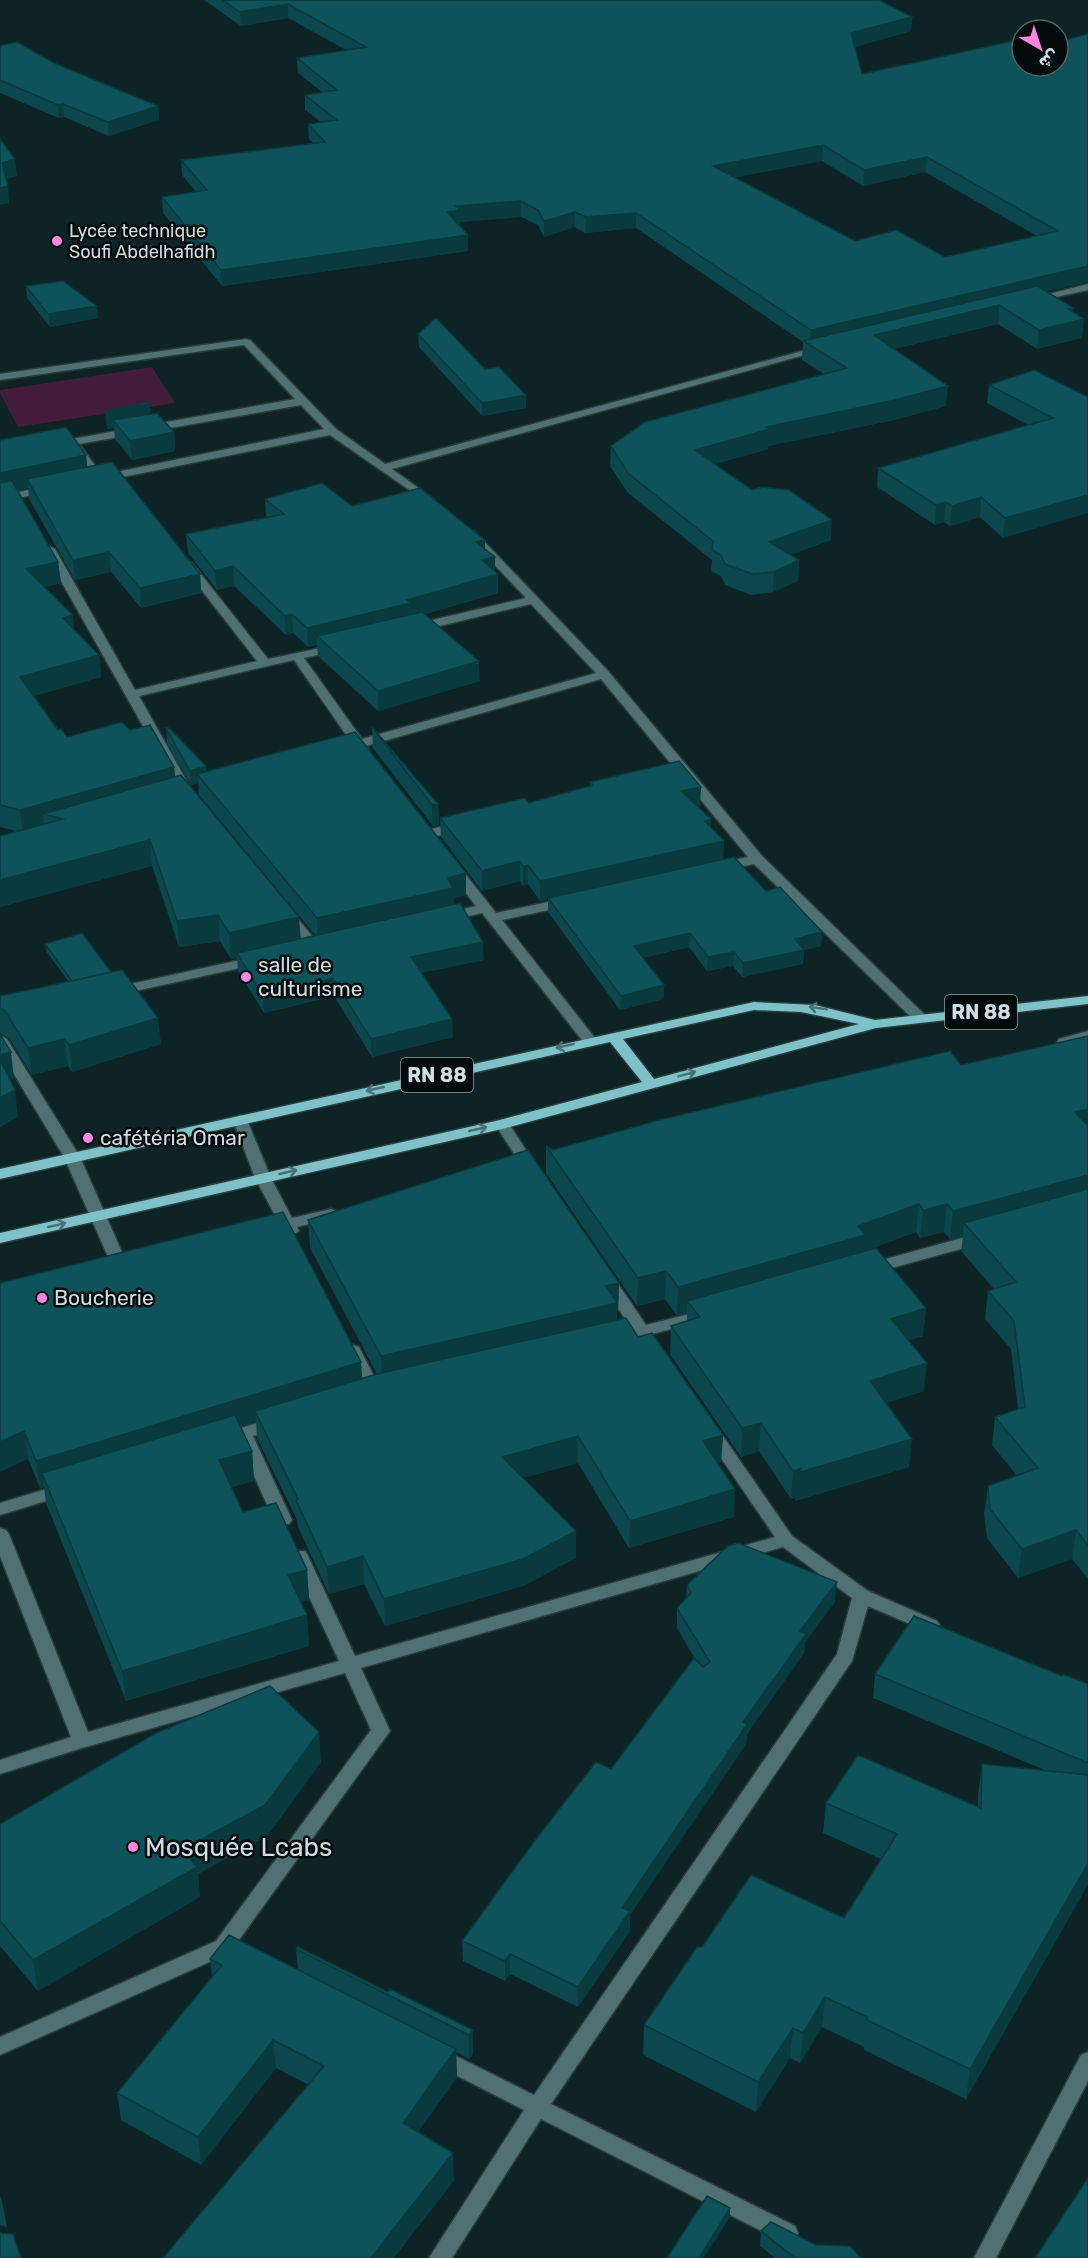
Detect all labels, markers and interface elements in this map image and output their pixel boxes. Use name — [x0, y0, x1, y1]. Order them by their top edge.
north arrow — [1010, 18, 1070, 78]
text: ش — [1035, 46, 1063, 73]
place label: Lycée technique Soufi Abdelhafidh — [69, 220, 215, 263]
marker: Lycée technique Soufi Abdelhafidh — [50, 234, 64, 248]
place label: salle de culturisme — [258, 952, 362, 1001]
marker: salle de culturisme — [239, 970, 253, 984]
road number: RN 88 — [945, 995, 1017, 1029]
one-way arrow — [809, 1003, 829, 1014]
one-way arrow — [556, 1041, 575, 1053]
road number: RN 88 — [401, 1058, 473, 1092]
one-way arrow — [677, 1068, 696, 1079]
one-way arrow — [366, 1084, 385, 1095]
one-way arrow — [468, 1123, 487, 1134]
place label: cafétéria Omar — [100, 1125, 245, 1150]
marker: cafétéria Omar — [81, 1131, 95, 1145]
one-way arrow — [278, 1166, 297, 1177]
one-way arrow — [47, 1219, 66, 1231]
place label: Boucherie — [54, 1285, 154, 1310]
marker: Boucherie — [35, 1291, 49, 1305]
place label: Mosquée Lcabs — [145, 1832, 332, 1863]
marker: Mosquée Lcabs — [126, 1840, 140, 1854]

